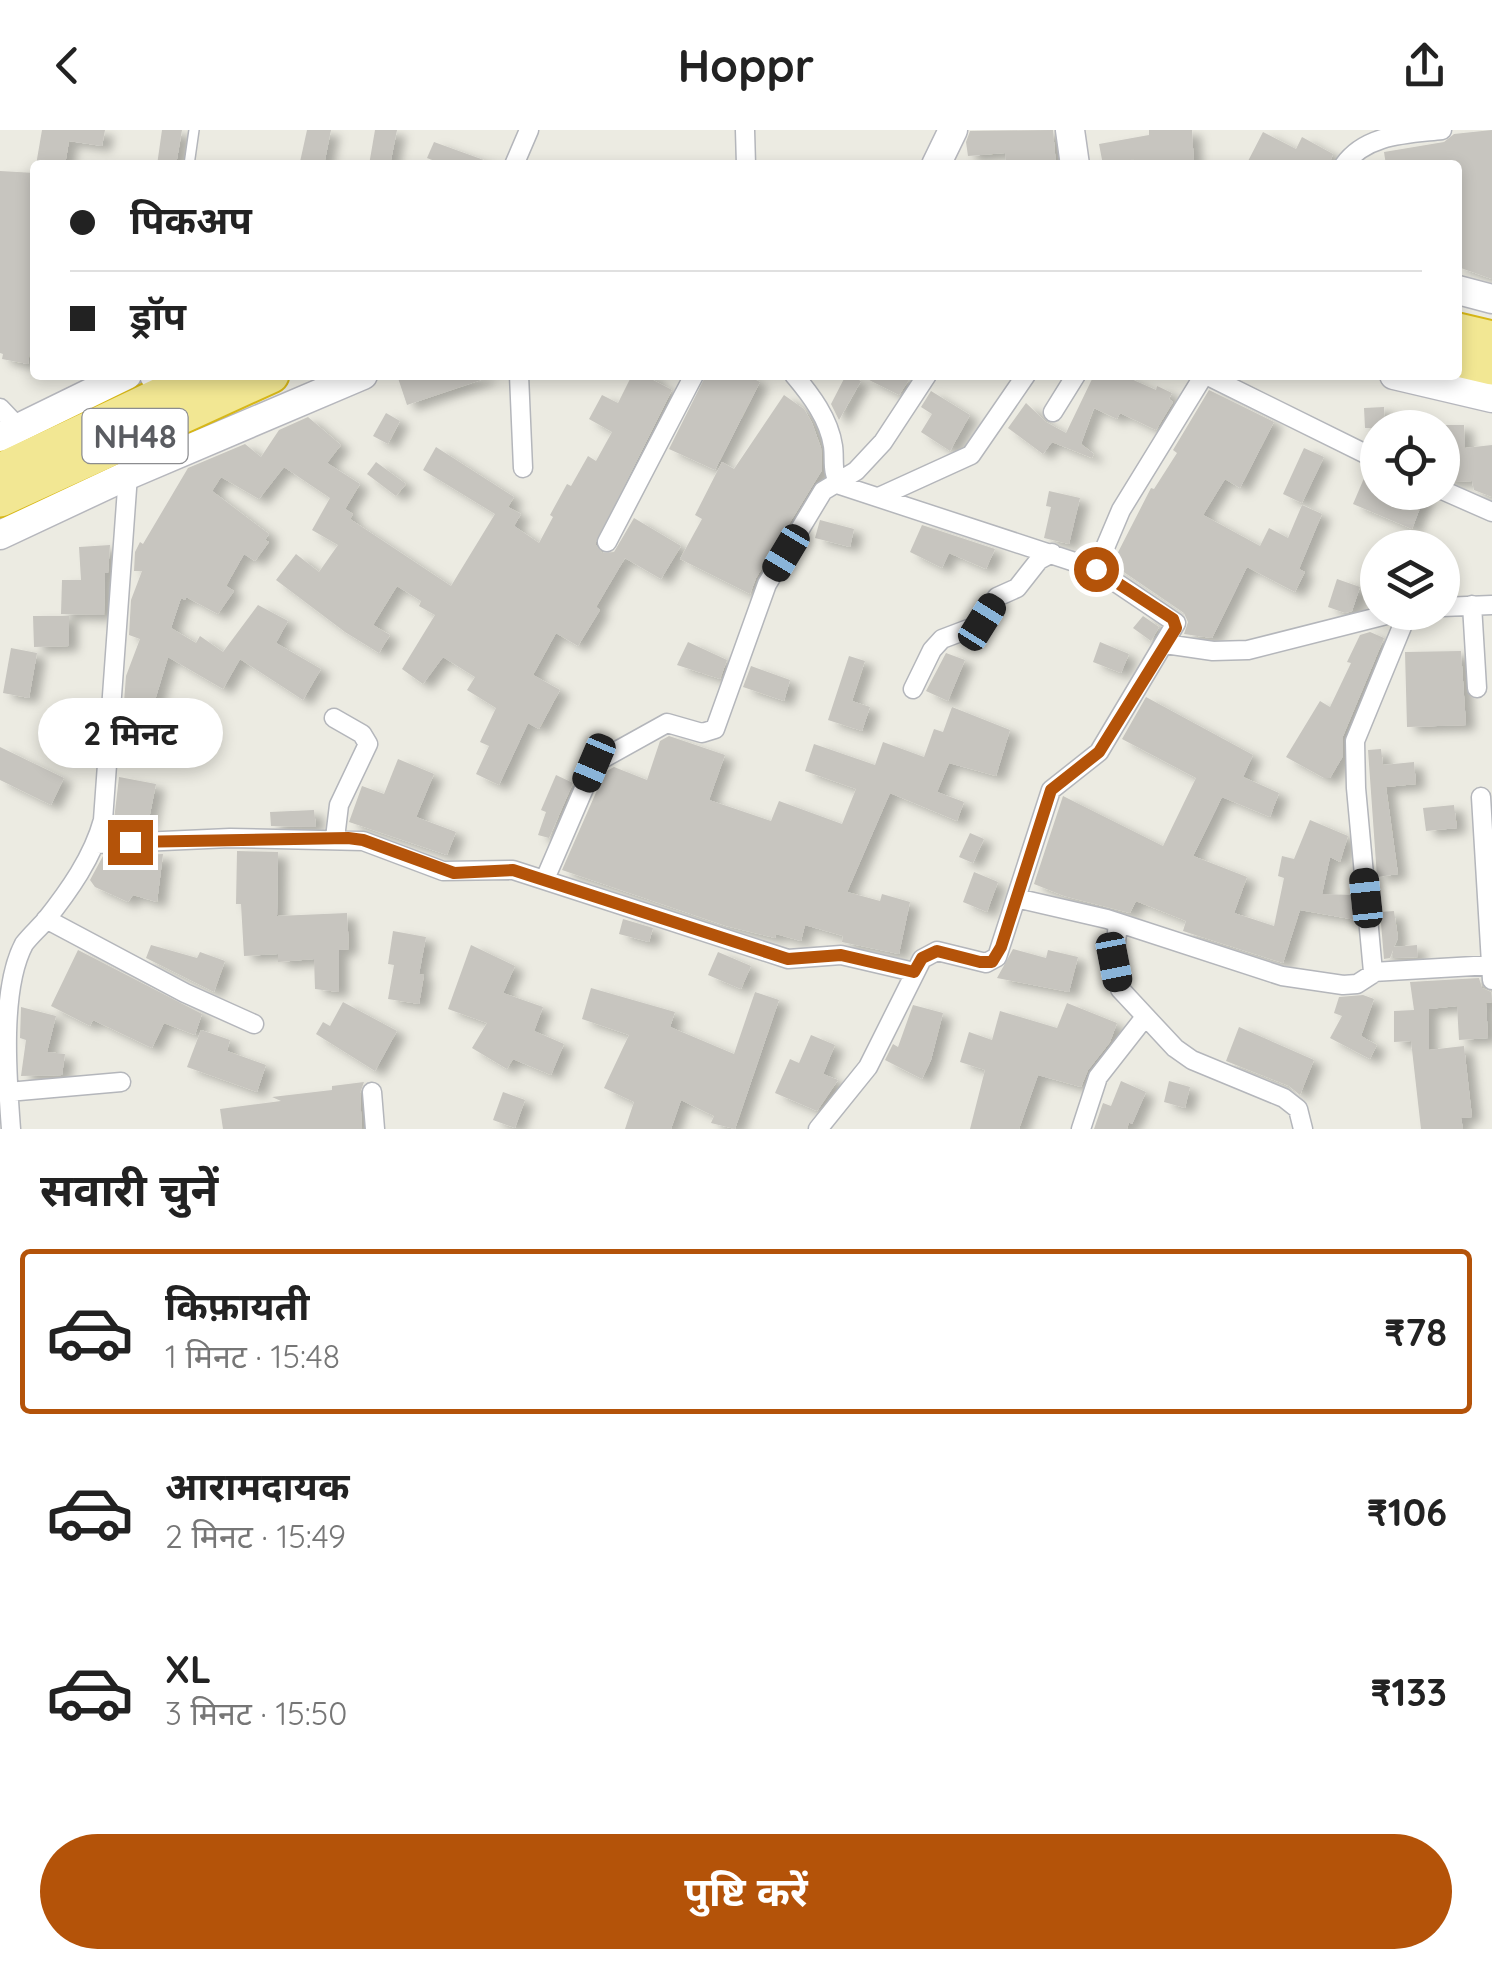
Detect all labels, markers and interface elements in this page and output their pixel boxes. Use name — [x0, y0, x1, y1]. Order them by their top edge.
text: Hoppr — [678, 37, 814, 93]
icon: back — [40, 38, 95, 93]
icon: share — [1397, 38, 1452, 93]
text: पिकअप — [130, 196, 252, 244]
text: ड्रॉप — [130, 292, 186, 340]
road number: NH48 — [82, 409, 188, 463]
map controls — [1360, 410, 1460, 630]
button: locate — [1360, 410, 1460, 510]
car — [758, 520, 814, 586]
button: layers — [1360, 530, 1460, 630]
route start — [1074, 547, 1119, 592]
car — [953, 589, 1011, 655]
callout: 2 मिनट — [38, 697, 222, 767]
text: 2 मिनट — [83, 713, 178, 753]
car — [568, 730, 620, 796]
route end — [108, 820, 153, 865]
car — [1348, 867, 1384, 929]
car — [1094, 930, 1134, 994]
text: सवारी चुनें — [40, 1161, 218, 1217]
text: किफ़ायती — [165, 1282, 309, 1330]
icon: car — [45, 1287, 135, 1377]
text: ₹78 — [1384, 1308, 1447, 1356]
text: 1 मिनट · 15:48 — [165, 1336, 340, 1376]
text: आरामदायक — [165, 1462, 349, 1510]
icon: car — [45, 1467, 135, 1557]
text: ₹106 — [1367, 1488, 1447, 1536]
text: 2 मिनट · 15:49 — [165, 1516, 346, 1556]
text: XL — [165, 1645, 211, 1693]
icon: car — [45, 1647, 135, 1737]
text: ₹133 — [1370, 1668, 1447, 1716]
text: 3 मिनट · 15:50 — [165, 1693, 347, 1733]
button: पुष्टि करें — [40, 1834, 1452, 1949]

